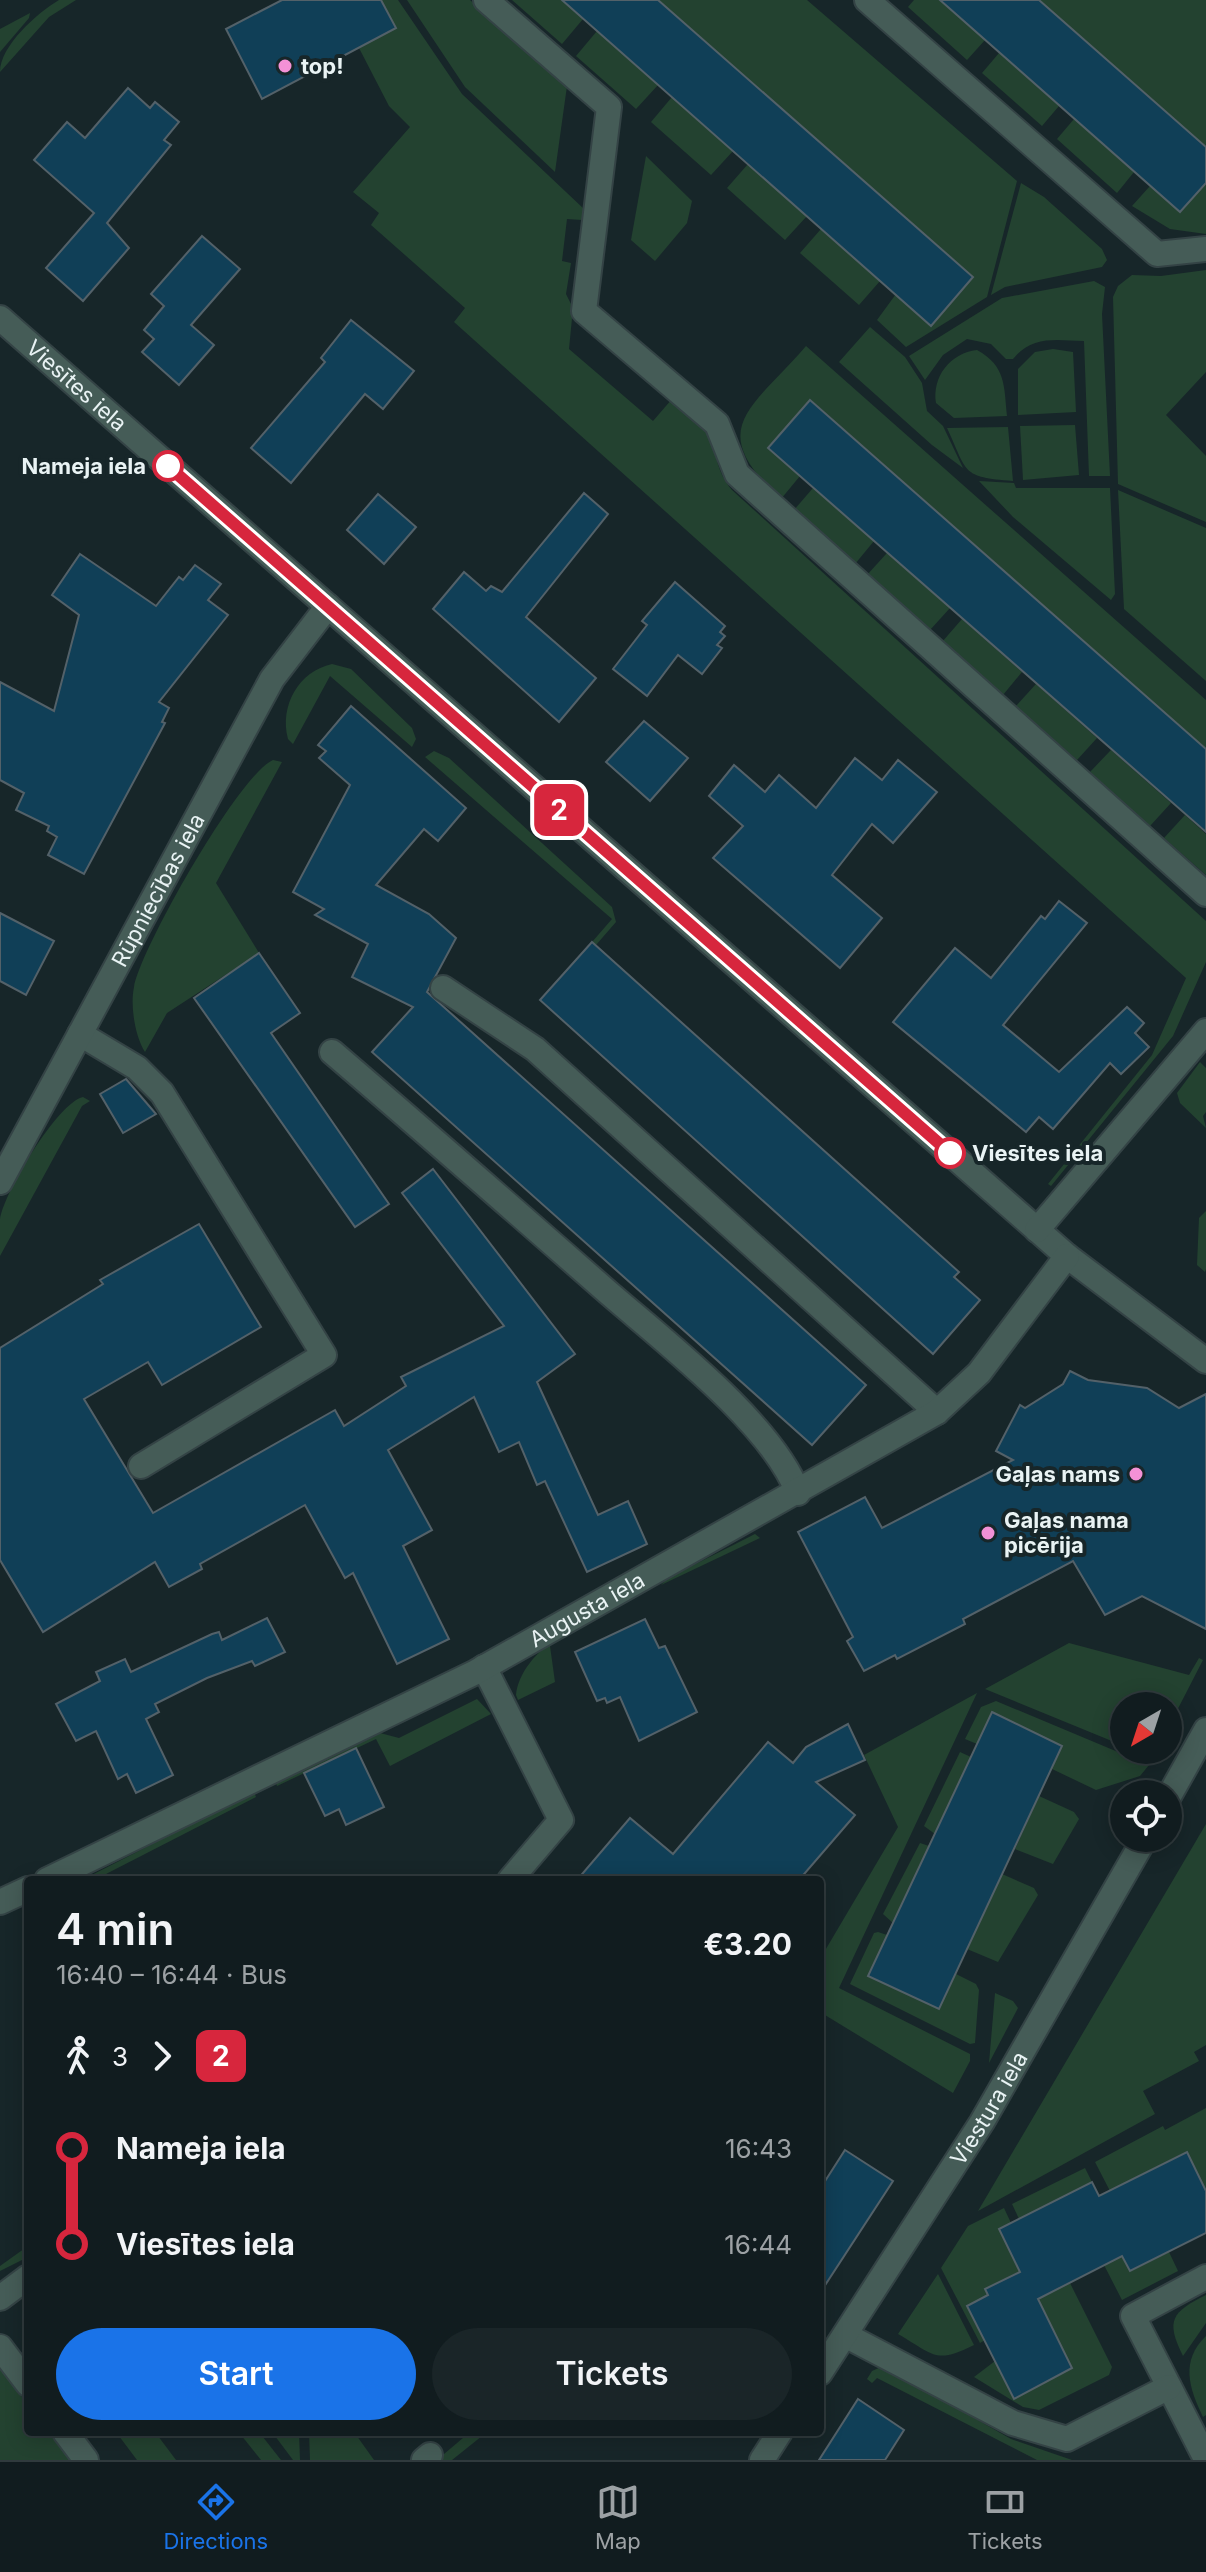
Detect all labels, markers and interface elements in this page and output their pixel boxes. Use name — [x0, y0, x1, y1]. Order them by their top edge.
place label: top! — [301, 53, 344, 79]
marker: top! — [276, 57, 294, 75]
street label: Viesītes iela — [21, 334, 132, 436]
marker: Nameja iela — [153, 451, 183, 481]
place label: Nameja iela — [22, 453, 146, 479]
line badge: 2 — [533, 784, 585, 836]
text: 2 — [550, 793, 568, 827]
street label: Rūpniecības iela — [106, 809, 210, 971]
marker: Viesītes iela — [935, 1138, 965, 1168]
place label: Viesītes iela — [972, 1140, 1103, 1166]
place label: Gaļas nams — [996, 1461, 1120, 1487]
marker: Gaļas nams — [1127, 1465, 1145, 1483]
place label: Gaļas nama picērija — [1004, 1507, 1129, 1558]
marker: Gaļas nama picērija — [979, 1524, 997, 1542]
street label: Augusta iela — [525, 1567, 649, 1652]
north arrow — [1110, 1692, 1182, 1764]
map controls — [1110, 1692, 1182, 1852]
button: locate — [1110, 1780, 1182, 1852]
text: 4 min — [56, 1902, 174, 1956]
text: €3.20 — [704, 1926, 792, 1962]
text: 16:40 – 16:44 · Bus — [56, 1959, 287, 1990]
icon: walk — [56, 2034, 100, 2078]
icon: forward — [140, 2034, 184, 2078]
text: 2 — [212, 2039, 230, 2073]
text: 3 — [112, 2041, 128, 2072]
street label: Viestura iela — [945, 2047, 1033, 2170]
text: Nameja iela — [116, 2130, 286, 2166]
text: 16:43 — [725, 2133, 792, 2164]
text: Viesītes iela — [116, 2226, 295, 2262]
text: 16:44 — [724, 2229, 792, 2260]
button: Start — [56, 2328, 416, 2420]
button: Tickets — [432, 2328, 792, 2420]
tab: Directions — [163, 2480, 268, 2554]
tab: Map — [595, 2480, 641, 2554]
tab: Tickets — [968, 2480, 1043, 2554]

